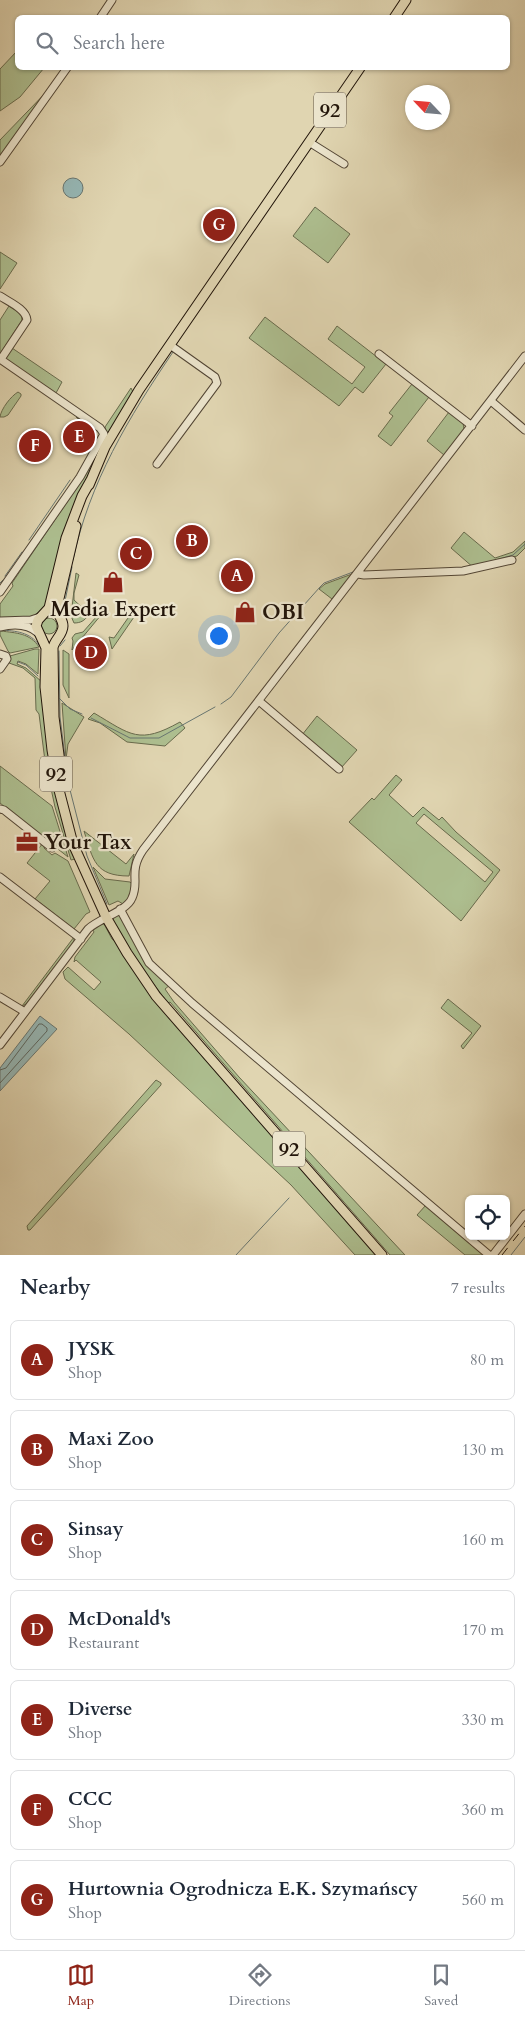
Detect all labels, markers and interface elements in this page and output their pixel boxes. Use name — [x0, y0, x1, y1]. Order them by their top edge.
search box — [15, 15, 510, 70]
icon: search — [33, 29, 61, 57]
text: Search here — [73, 30, 165, 56]
north arrow — [405, 85, 450, 130]
road number: 92 — [314, 92, 346, 128]
pin: G — [203, 206, 235, 244]
pin: E — [63, 418, 95, 456]
pin: F — [19, 427, 51, 465]
pin: B — [176, 522, 208, 560]
pin: C — [120, 535, 152, 573]
pin: A — [221, 557, 253, 595]
shop icon: Media Expert — [100, 569, 126, 595]
place label: Media Expert — [50, 595, 176, 624]
place label: OBI — [262, 598, 304, 627]
shop icon: OBI — [232, 599, 258, 625]
your location — [206, 623, 232, 649]
pin: D — [75, 634, 107, 672]
road number: 92 — [40, 756, 72, 792]
place label: Your Tax — [44, 828, 132, 857]
office icon: Your Tax — [14, 829, 40, 855]
road number: 92 — [273, 1132, 305, 1166]
map controls — [465, 1195, 510, 1240]
button: locate — [465, 1195, 510, 1240]
text: Nearby — [20, 1273, 91, 1302]
text: 7 results — [451, 1277, 505, 1299]
text: JYSK — [68, 1336, 115, 1362]
text: A — [31, 1349, 43, 1371]
text: 80 m — [470, 1349, 504, 1371]
text: Shop — [68, 1362, 102, 1384]
text: Maxi Zoo — [68, 1426, 154, 1452]
text: B — [31, 1439, 43, 1461]
text: 130 m — [462, 1439, 504, 1461]
text: Shop — [68, 1452, 102, 1474]
text: Sinsay — [68, 1516, 124, 1542]
text: C — [31, 1529, 43, 1551]
text: 160 m — [462, 1529, 504, 1551]
text: Shop — [68, 1542, 102, 1564]
text: McDonald's — [68, 1606, 171, 1632]
text: D — [30, 1619, 44, 1641]
text: 170 m — [462, 1619, 504, 1641]
text: Restaurant — [68, 1632, 139, 1654]
text: Diverse — [68, 1696, 132, 1722]
text: E — [32, 1709, 42, 1731]
text: 330 m — [462, 1709, 504, 1731]
text: Shop — [68, 1722, 102, 1744]
text: CCC — [68, 1786, 112, 1812]
text: F — [32, 1799, 42, 1821]
text: 360 m — [462, 1799, 504, 1821]
text: Shop — [68, 1812, 102, 1834]
text: Hurtownia Ogrodnicza E.K. Szymańscy — [68, 1876, 418, 1902]
text: G — [30, 1889, 44, 1911]
text: 560 m — [462, 1889, 504, 1911]
text: Shop — [68, 1902, 102, 1924]
tab: Map — [67, 1961, 95, 2010]
tab: Directions — [229, 1961, 290, 2010]
tab: Saved — [424, 1961, 458, 2010]

